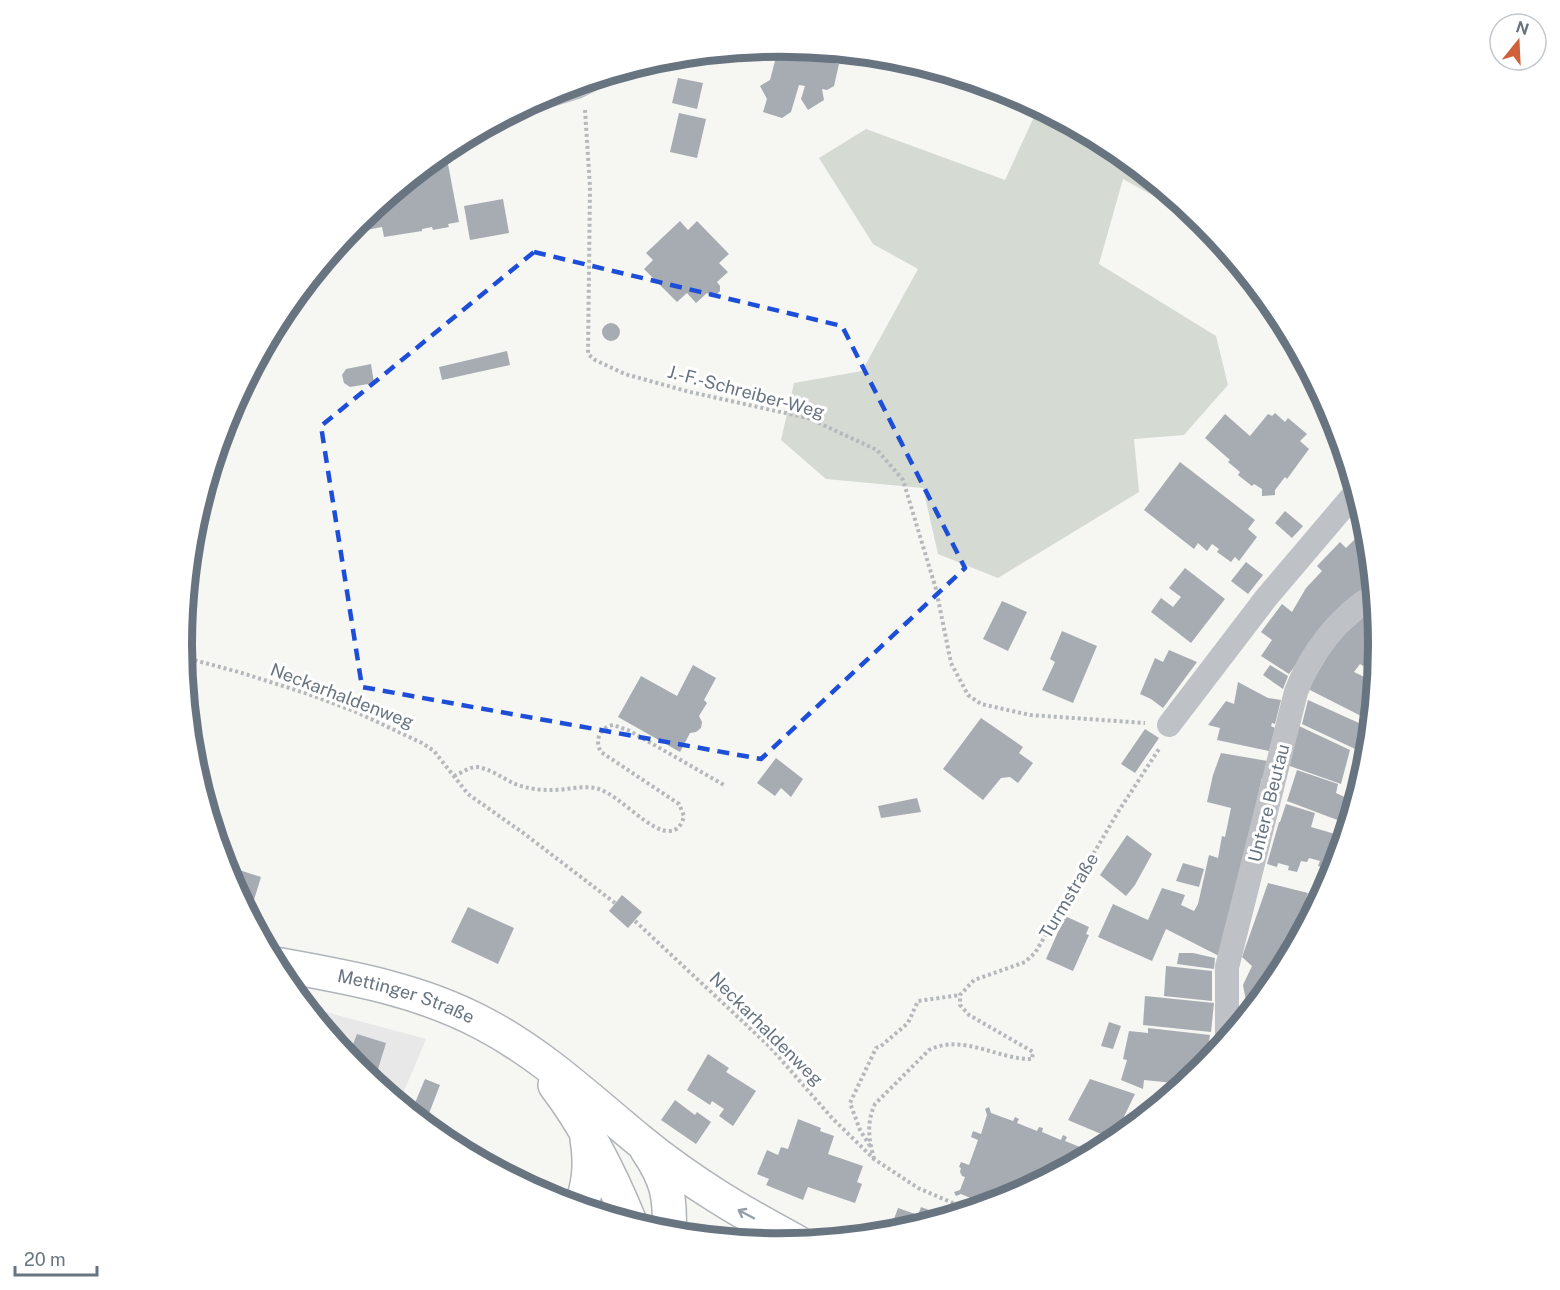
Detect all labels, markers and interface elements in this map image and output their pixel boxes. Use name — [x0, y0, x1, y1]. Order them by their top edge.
north arrow — [1488, 12, 1548, 72]
text: N — [1514, 17, 1531, 39]
street label: J.-F.-Schreiber-Weg — [665, 360, 827, 423]
street label: Neckarhaldenweg — [268, 659, 417, 733]
street label: Untere Beutau — [1244, 742, 1293, 864]
street label: Turmstraße — [1035, 849, 1102, 942]
street label: Mettinger Straße — [336, 965, 478, 1027]
street label: Neckarhaldenweg — [705, 968, 827, 1090]
one-way arrow — [737, 1208, 755, 1219]
scale bar — [15, 1239, 98, 1277]
text: 20 m — [24, 1249, 66, 1270]

